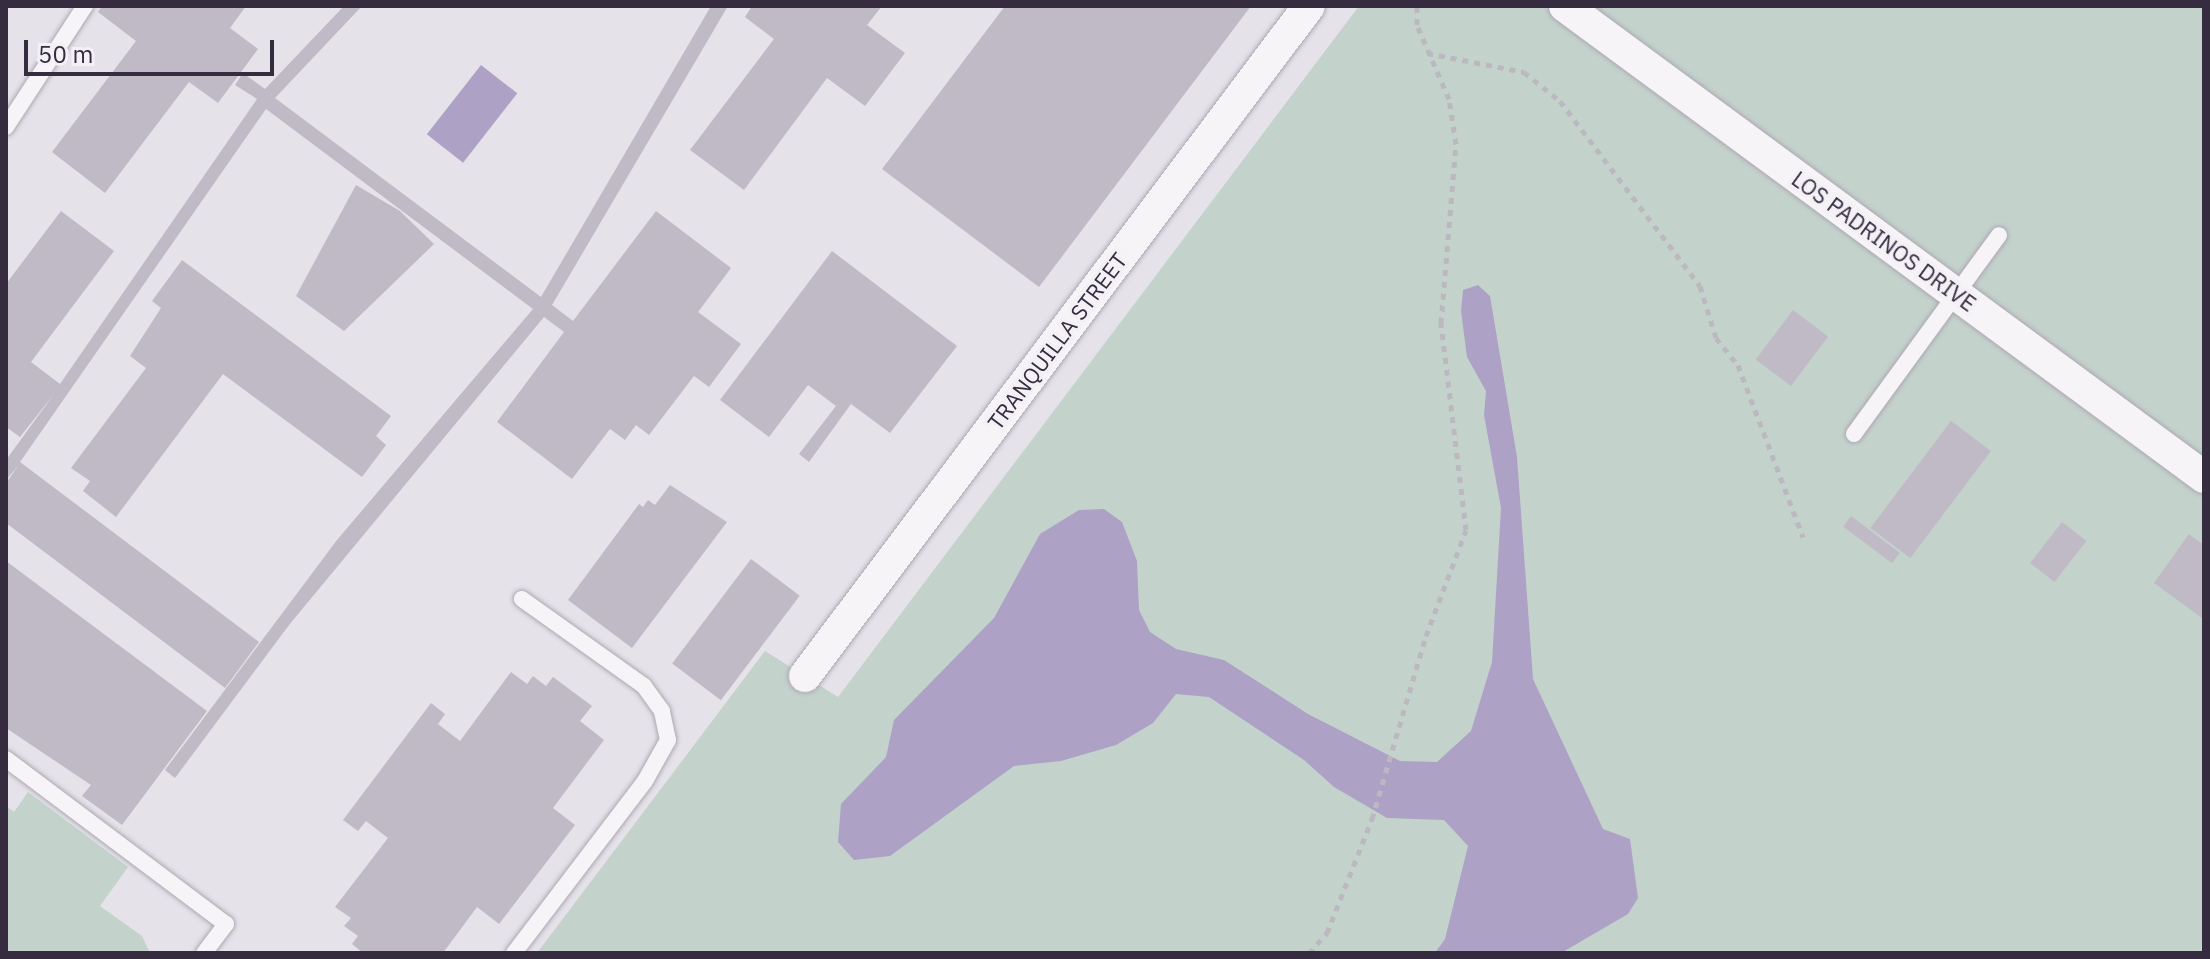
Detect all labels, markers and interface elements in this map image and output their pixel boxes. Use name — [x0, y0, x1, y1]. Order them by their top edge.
scale bar — [28, 24, 278, 74]
text: 50 m — [38, 38, 93, 70]
street label: LOS PADRINOS DRIVE — [1787, 165, 1981, 317]
street label: TRANQUILLA STREET — [982, 247, 1132, 435]

